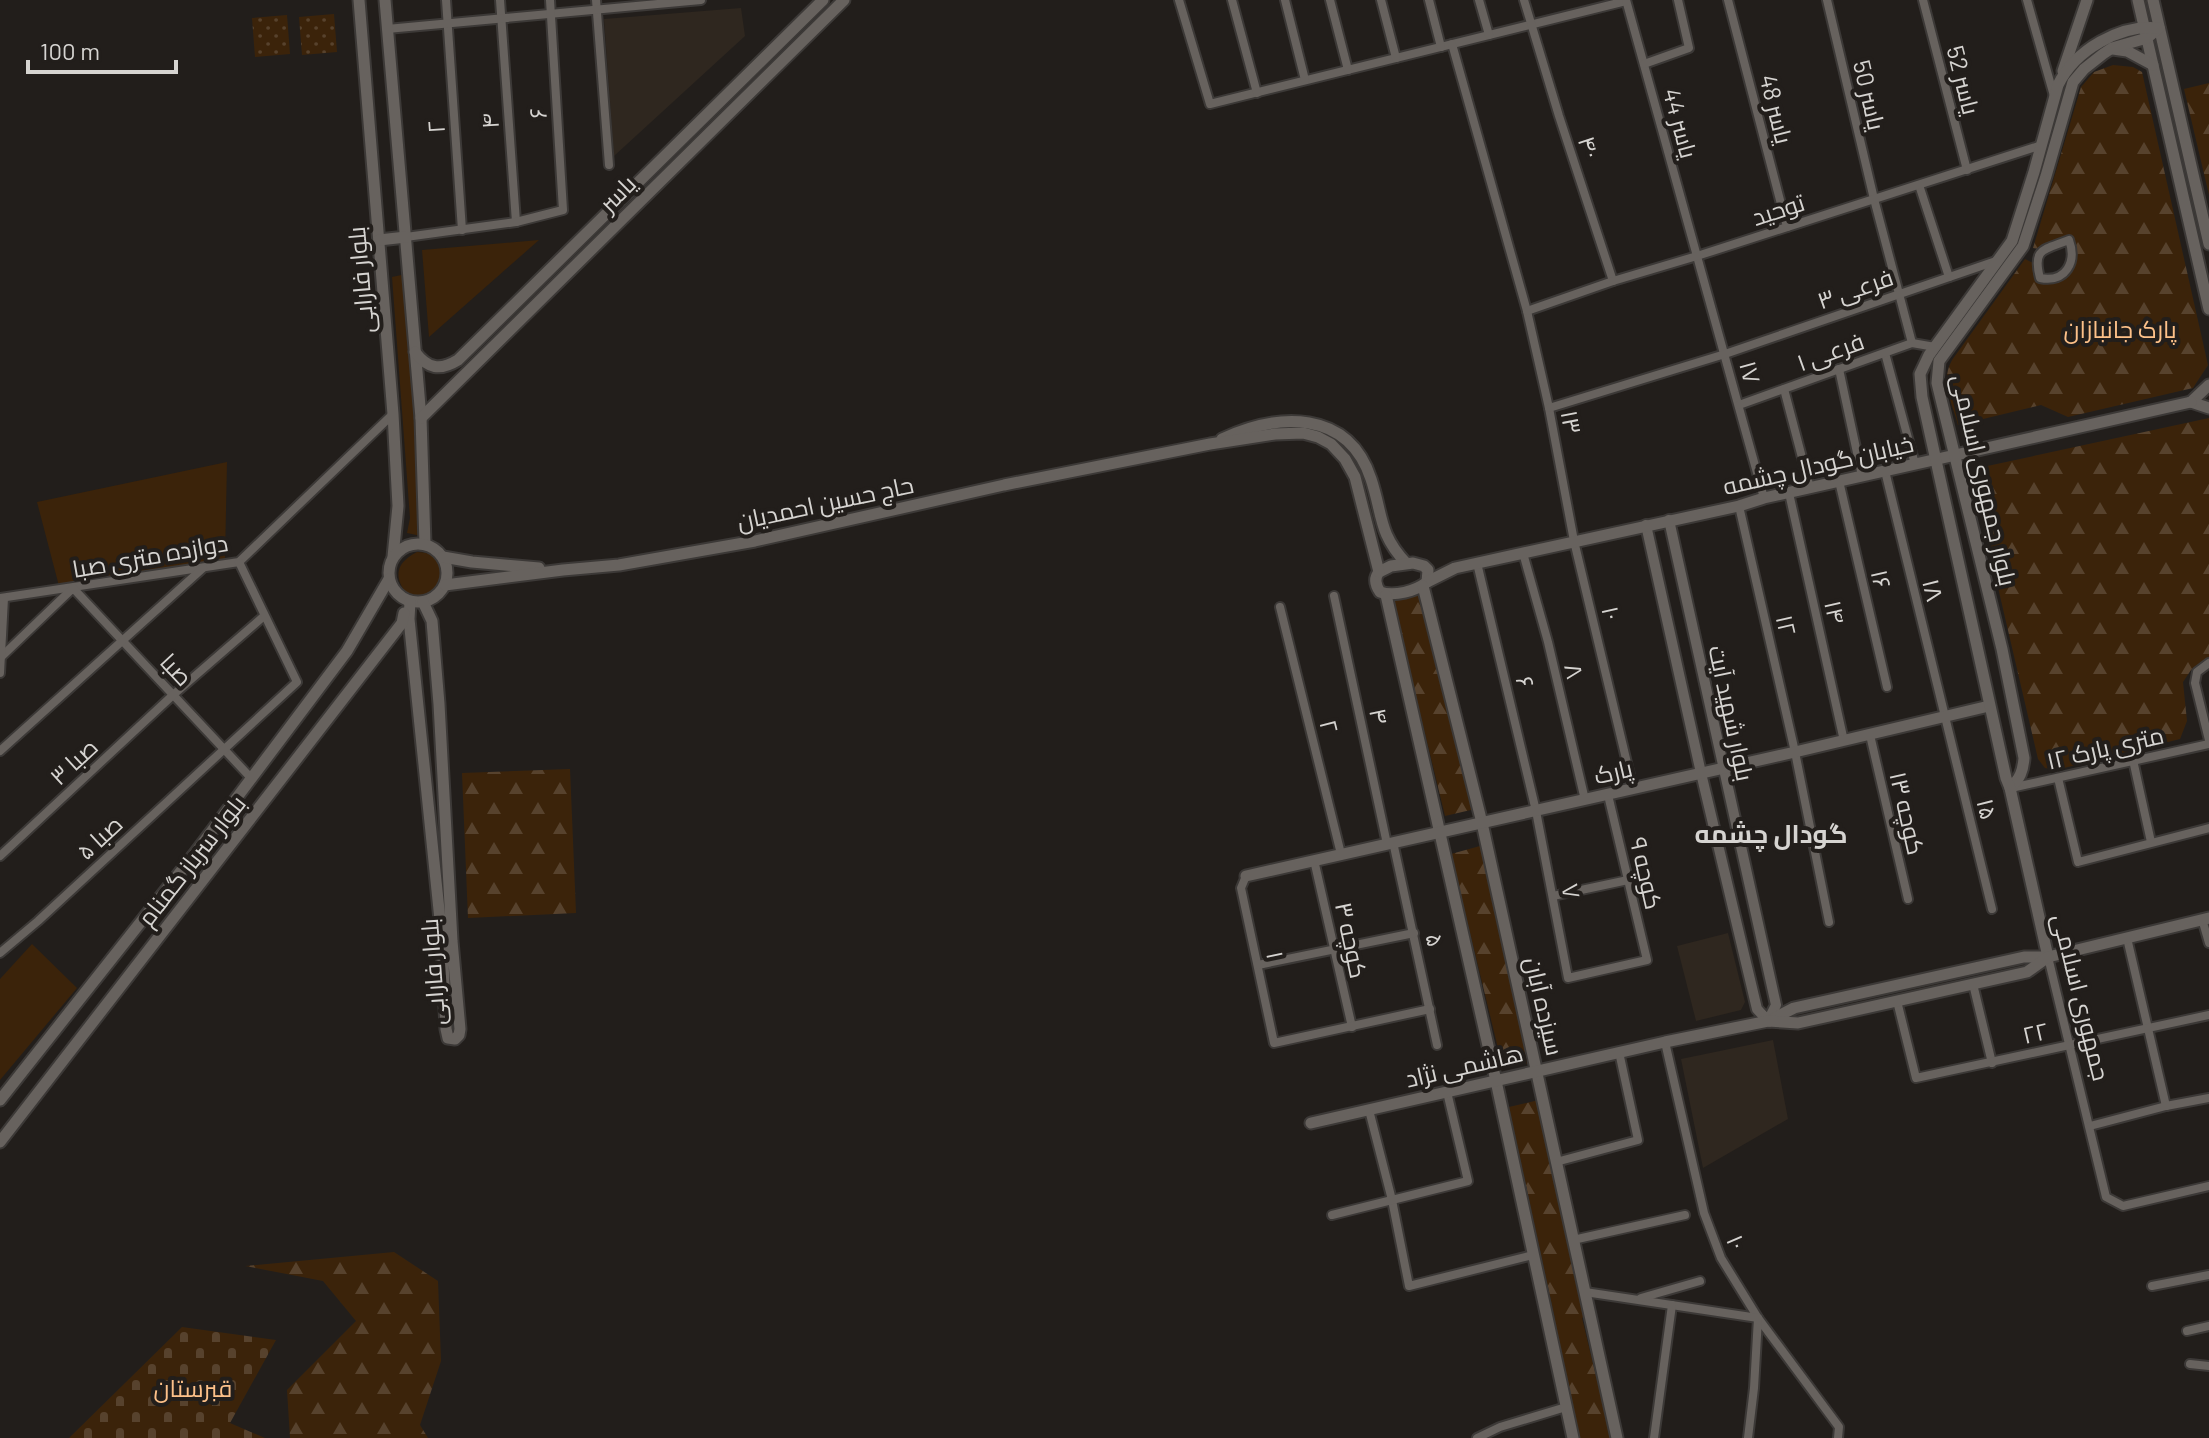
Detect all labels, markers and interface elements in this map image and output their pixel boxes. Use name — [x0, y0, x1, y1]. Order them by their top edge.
scale bar — [28, 24, 176, 74]
text: 100 m — [40, 36, 100, 65]
street label: یاسر 52 — [1941, 42, 1987, 118]
street label: یاسر 50 — [1848, 57, 1892, 133]
street label: یاسر 48 — [1754, 71, 1800, 147]
street label: یاسر 44 — [1658, 85, 1704, 162]
street label: ۶ — [522, 107, 552, 119]
street label: ۴ — [474, 112, 504, 130]
street label: ۲ — [420, 120, 450, 134]
street label: ۴۰ — [1573, 132, 1607, 162]
street label: یاسر — [591, 168, 642, 219]
street label: توحید — [1748, 187, 1808, 231]
street label: بلوار فارابی — [341, 225, 380, 335]
street label: فرعی ۳ — [1813, 262, 1897, 315]
park label: پارک جانبازان — [2063, 314, 2177, 346]
street label: فرعی ۱ — [1792, 326, 1868, 377]
street label: ۱۷ — [1734, 357, 1768, 387]
street label: بلوار جمهوری اسلامی — [1946, 371, 2023, 589]
street label: ۱۳ — [1556, 408, 1588, 436]
street label: خیابان گودال چشمه — [1720, 428, 1917, 503]
street label: حاج حسین احمدیان — [734, 469, 917, 538]
street label: دوازده متری صبا — [70, 527, 230, 584]
street label: ۱۶ — [1866, 567, 1898, 591]
street label: ۱۸ — [1917, 576, 1951, 604]
street label: ۱۴ — [1819, 597, 1853, 627]
street label: ۱۰ — [1596, 603, 1628, 623]
street label: ۱۲ — [1771, 612, 1803, 638]
street label: بلوار شهید آیت — [1702, 642, 1761, 784]
street label: صبا — [155, 647, 199, 691]
street label: ۸ — [1559, 660, 1591, 682]
street label: ۶ — [1511, 673, 1541, 691]
street label: ۴ — [1364, 705, 1396, 727]
street label: ۲ — [1314, 716, 1346, 736]
street label: ۱۲ متری پارک — [2044, 719, 2167, 777]
street label: صبا ۳ — [43, 732, 103, 790]
street label: پارک — [1591, 752, 1636, 792]
street label: کوچه ۱۳ — [1881, 769, 1932, 858]
street label: بلوار سرباز گمنام — [131, 789, 253, 933]
street label: ۱۵ — [1971, 796, 2005, 822]
street label: صبا ۵ — [70, 809, 128, 865]
district label: گودال چشمه — [1694, 817, 1848, 852]
street label: کوچه ۹ — [1622, 834, 1669, 913]
street label: ۷ — [1556, 881, 1588, 901]
street label: کوچه ۳ — [1327, 899, 1374, 981]
street label: جمهوری اسلامی — [2046, 911, 2117, 1084]
street label: بلوار فارابی — [414, 917, 451, 1027]
street label: ۵ — [1420, 931, 1452, 949]
street label: ۱ — [1261, 948, 1291, 962]
street label: سیزده آبان — [1519, 954, 1570, 1058]
street label: ۲۲ — [2019, 1015, 2051, 1049]
street label: هاشمی نژاد — [1402, 1037, 1526, 1094]
street label: ۱۰ — [1721, 1230, 1753, 1254]
park label: قبرستان — [154, 1373, 232, 1403]

